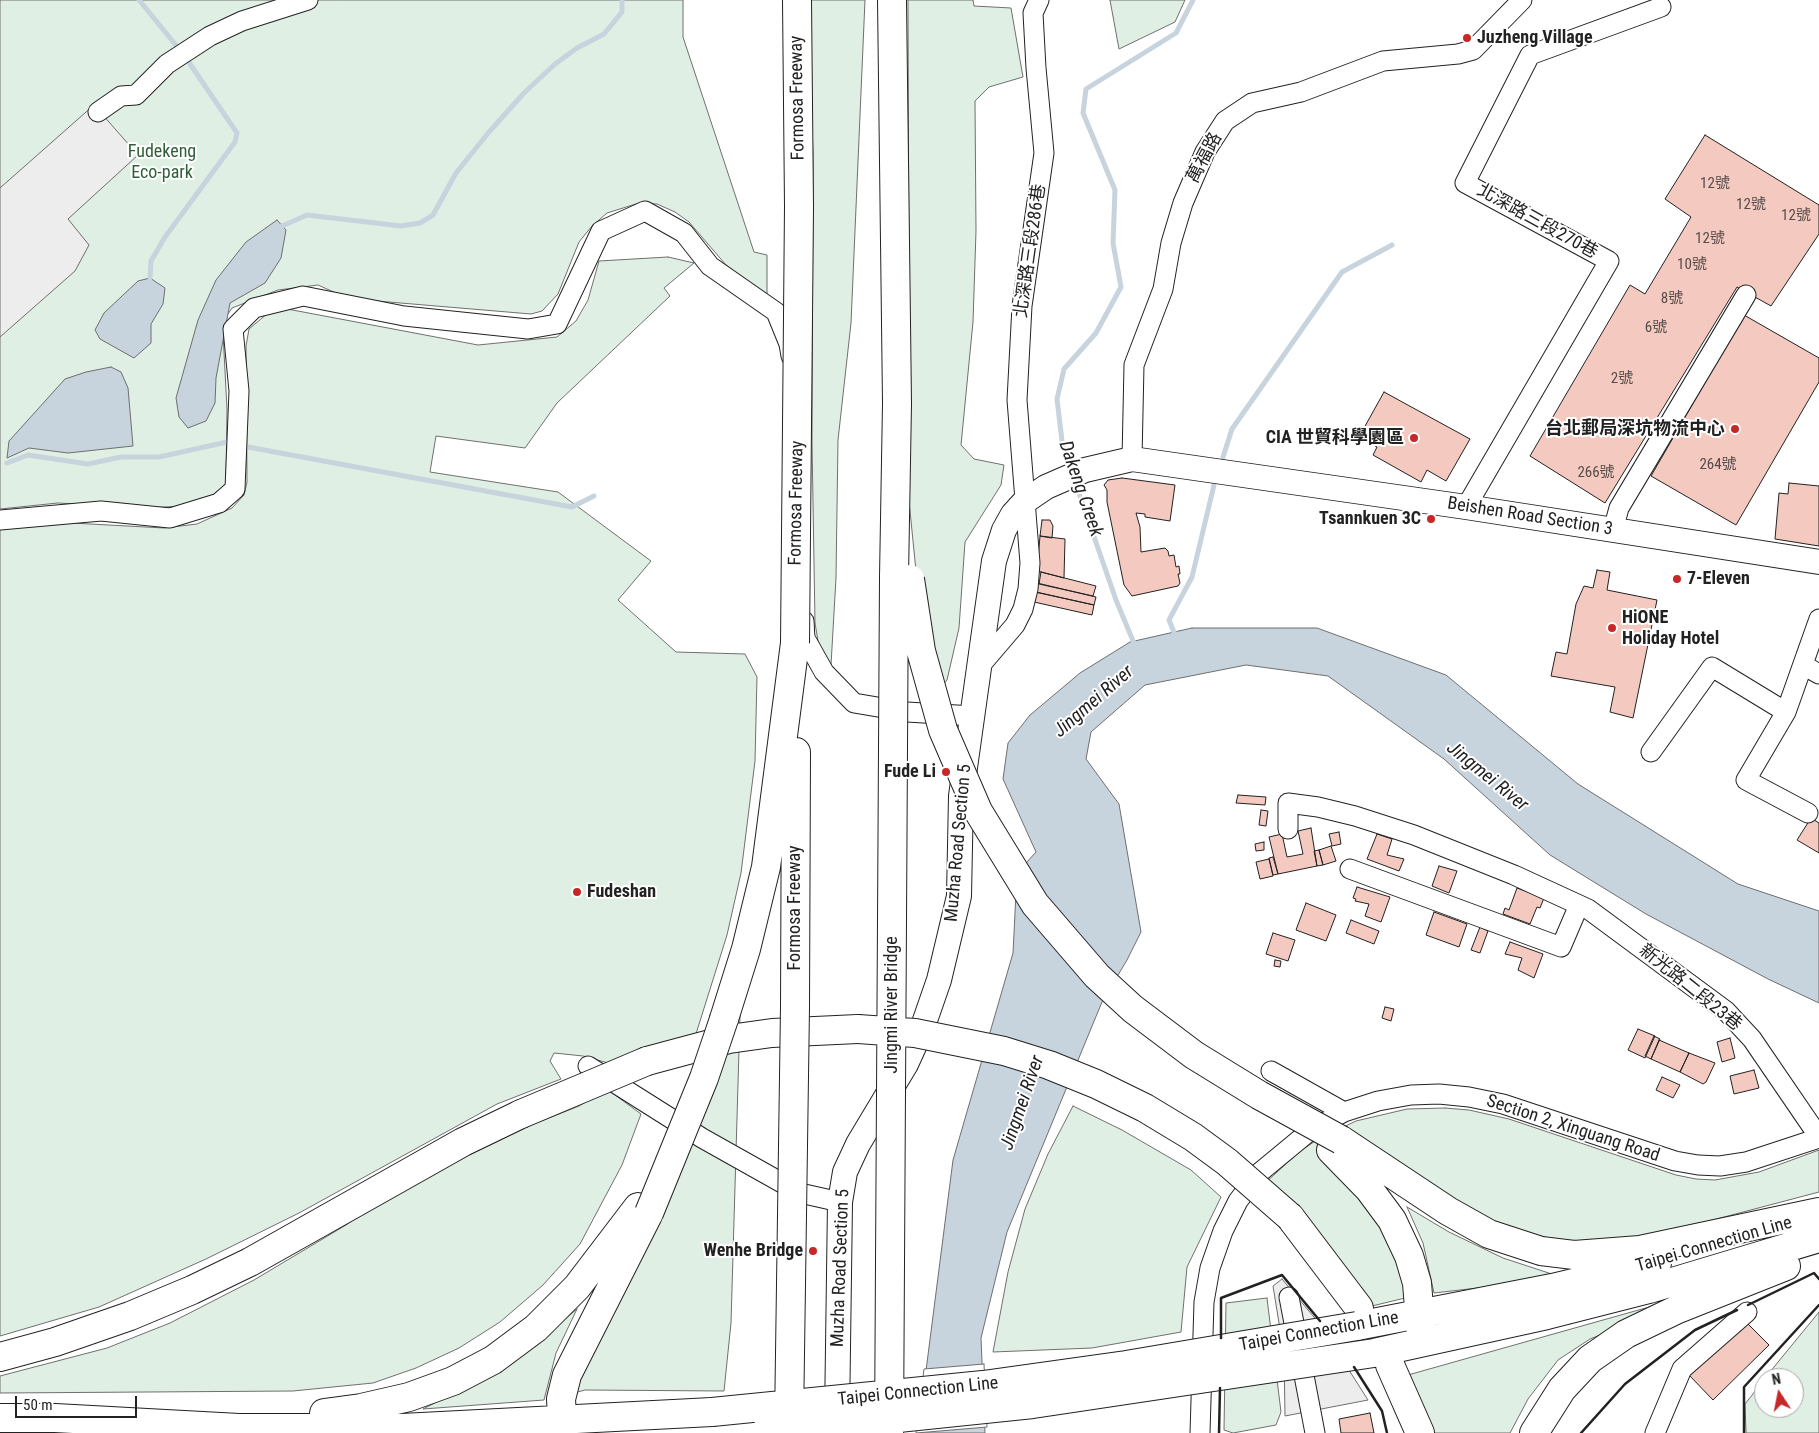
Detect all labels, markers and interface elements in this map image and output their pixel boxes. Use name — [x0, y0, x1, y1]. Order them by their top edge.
place label: Juzheng Village — [1477, 27, 1593, 49]
marker: Juzheng Village — [1461, 32, 1473, 44]
street label: Formosa Freeway — [786, 35, 810, 161]
street label: 萬福路 — [1183, 129, 1227, 187]
park label: Fudekeng Eco-park — [128, 141, 196, 183]
house number: 12號 — [1700, 175, 1730, 193]
street label: 北深路三段270巷 — [1473, 180, 1601, 264]
street label: 北深路三段286巷 — [1011, 183, 1051, 319]
house number: 12號 — [1736, 196, 1766, 214]
house number: 12號 — [1781, 207, 1811, 225]
house number: 12號 — [1695, 230, 1725, 248]
house number: 10號 — [1677, 256, 1707, 274]
house number: 8號 — [1661, 290, 1683, 308]
house number: 6號 — [1645, 319, 1667, 337]
house number: 2號 — [1611, 370, 1633, 388]
place label: 台北郵局深坑物流中心 — [1545, 418, 1725, 440]
marker: 台北郵局深坑物流中心 — [1729, 423, 1741, 435]
place label: CIA 世貿科學園區 — [1266, 427, 1404, 449]
marker: CIA 世貿科學園區 — [1408, 432, 1420, 444]
water label: Dakeng Creek — [1053, 438, 1107, 540]
street label: Formosa Freeway — [785, 440, 809, 566]
house number: 264號 — [1699, 456, 1737, 474]
house number: 266號 — [1577, 464, 1615, 482]
street label: Beishen Road Section 3 — [1446, 493, 1614, 541]
place label: Tsannkuen 3C — [1319, 508, 1421, 530]
marker: Tsannkuen 3C — [1425, 513, 1437, 525]
place label: 7-Eleven — [1687, 568, 1750, 590]
marker: 7-Eleven — [1671, 573, 1683, 585]
place label: HiONE Holiday Hotel — [1622, 607, 1719, 650]
marker: HiONE Holiday Hotel — [1606, 622, 1618, 634]
water label: Jingmei River — [1049, 661, 1139, 743]
water label: Jingmei River — [1442, 737, 1532, 817]
place label: Fude Li — [884, 761, 936, 783]
street label: Muzha Road Section 5 — [941, 763, 977, 923]
marker: Fude Li — [940, 766, 952, 778]
street label: Formosa Freeway — [784, 846, 806, 970]
place label: Fudeshan — [587, 881, 656, 903]
marker: Fudeshan — [571, 886, 583, 898]
street label: Jingmi River Bridge — [881, 936, 903, 1074]
street label: 新光路二段23巷 — [1634, 940, 1746, 1036]
water label: Jingmei River — [996, 1053, 1050, 1153]
street label: Section 2, Xinguang Road — [1484, 1091, 1662, 1167]
street label: Muzha Road Section 5 — [827, 1189, 855, 1347]
street label: Taipei Connection Line — [1633, 1212, 1795, 1278]
place label: Wenhe Bridge — [703, 1240, 803, 1262]
marker: Wenhe Bridge — [807, 1245, 819, 1257]
street label: Taipei Connection Line — [1238, 1307, 1400, 1357]
north arrow — [1754, 1368, 1804, 1418]
text: N — [1771, 1371, 1782, 1388]
street label: Taipei Connection Line — [837, 1373, 999, 1411]
scale bar — [18, 1386, 140, 1418]
text: 50 m — [23, 1396, 53, 1414]

